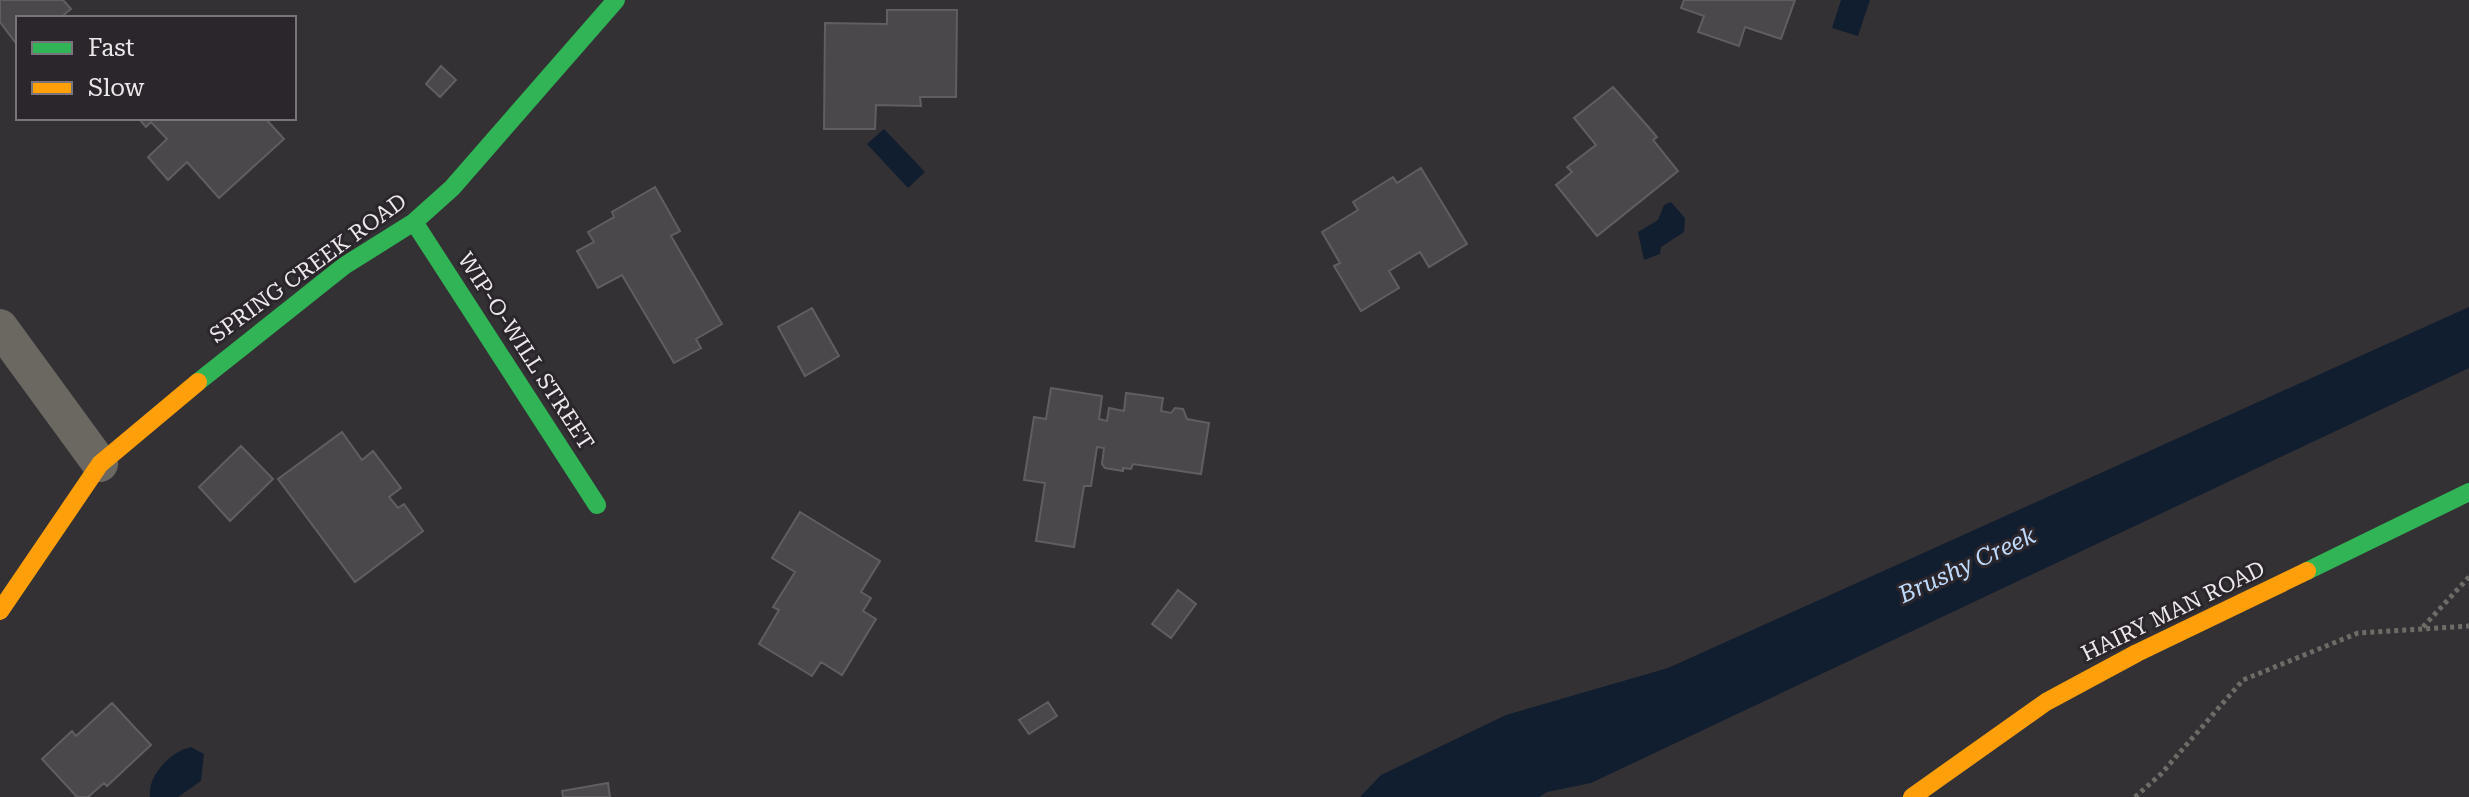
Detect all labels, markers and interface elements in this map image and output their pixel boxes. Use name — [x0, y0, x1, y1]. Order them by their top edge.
legend — [16, 16, 296, 120]
text: Fast — [88, 34, 135, 62]
text: Slow — [88, 74, 145, 102]
street label: SPRING CREEK ROAD — [205, 188, 411, 348]
street label: WIP-O-WILL STREET — [453, 248, 599, 454]
water label: Brushy Creek — [1893, 521, 2040, 609]
street label: HAIRY MAN ROAD — [2077, 556, 2269, 666]

